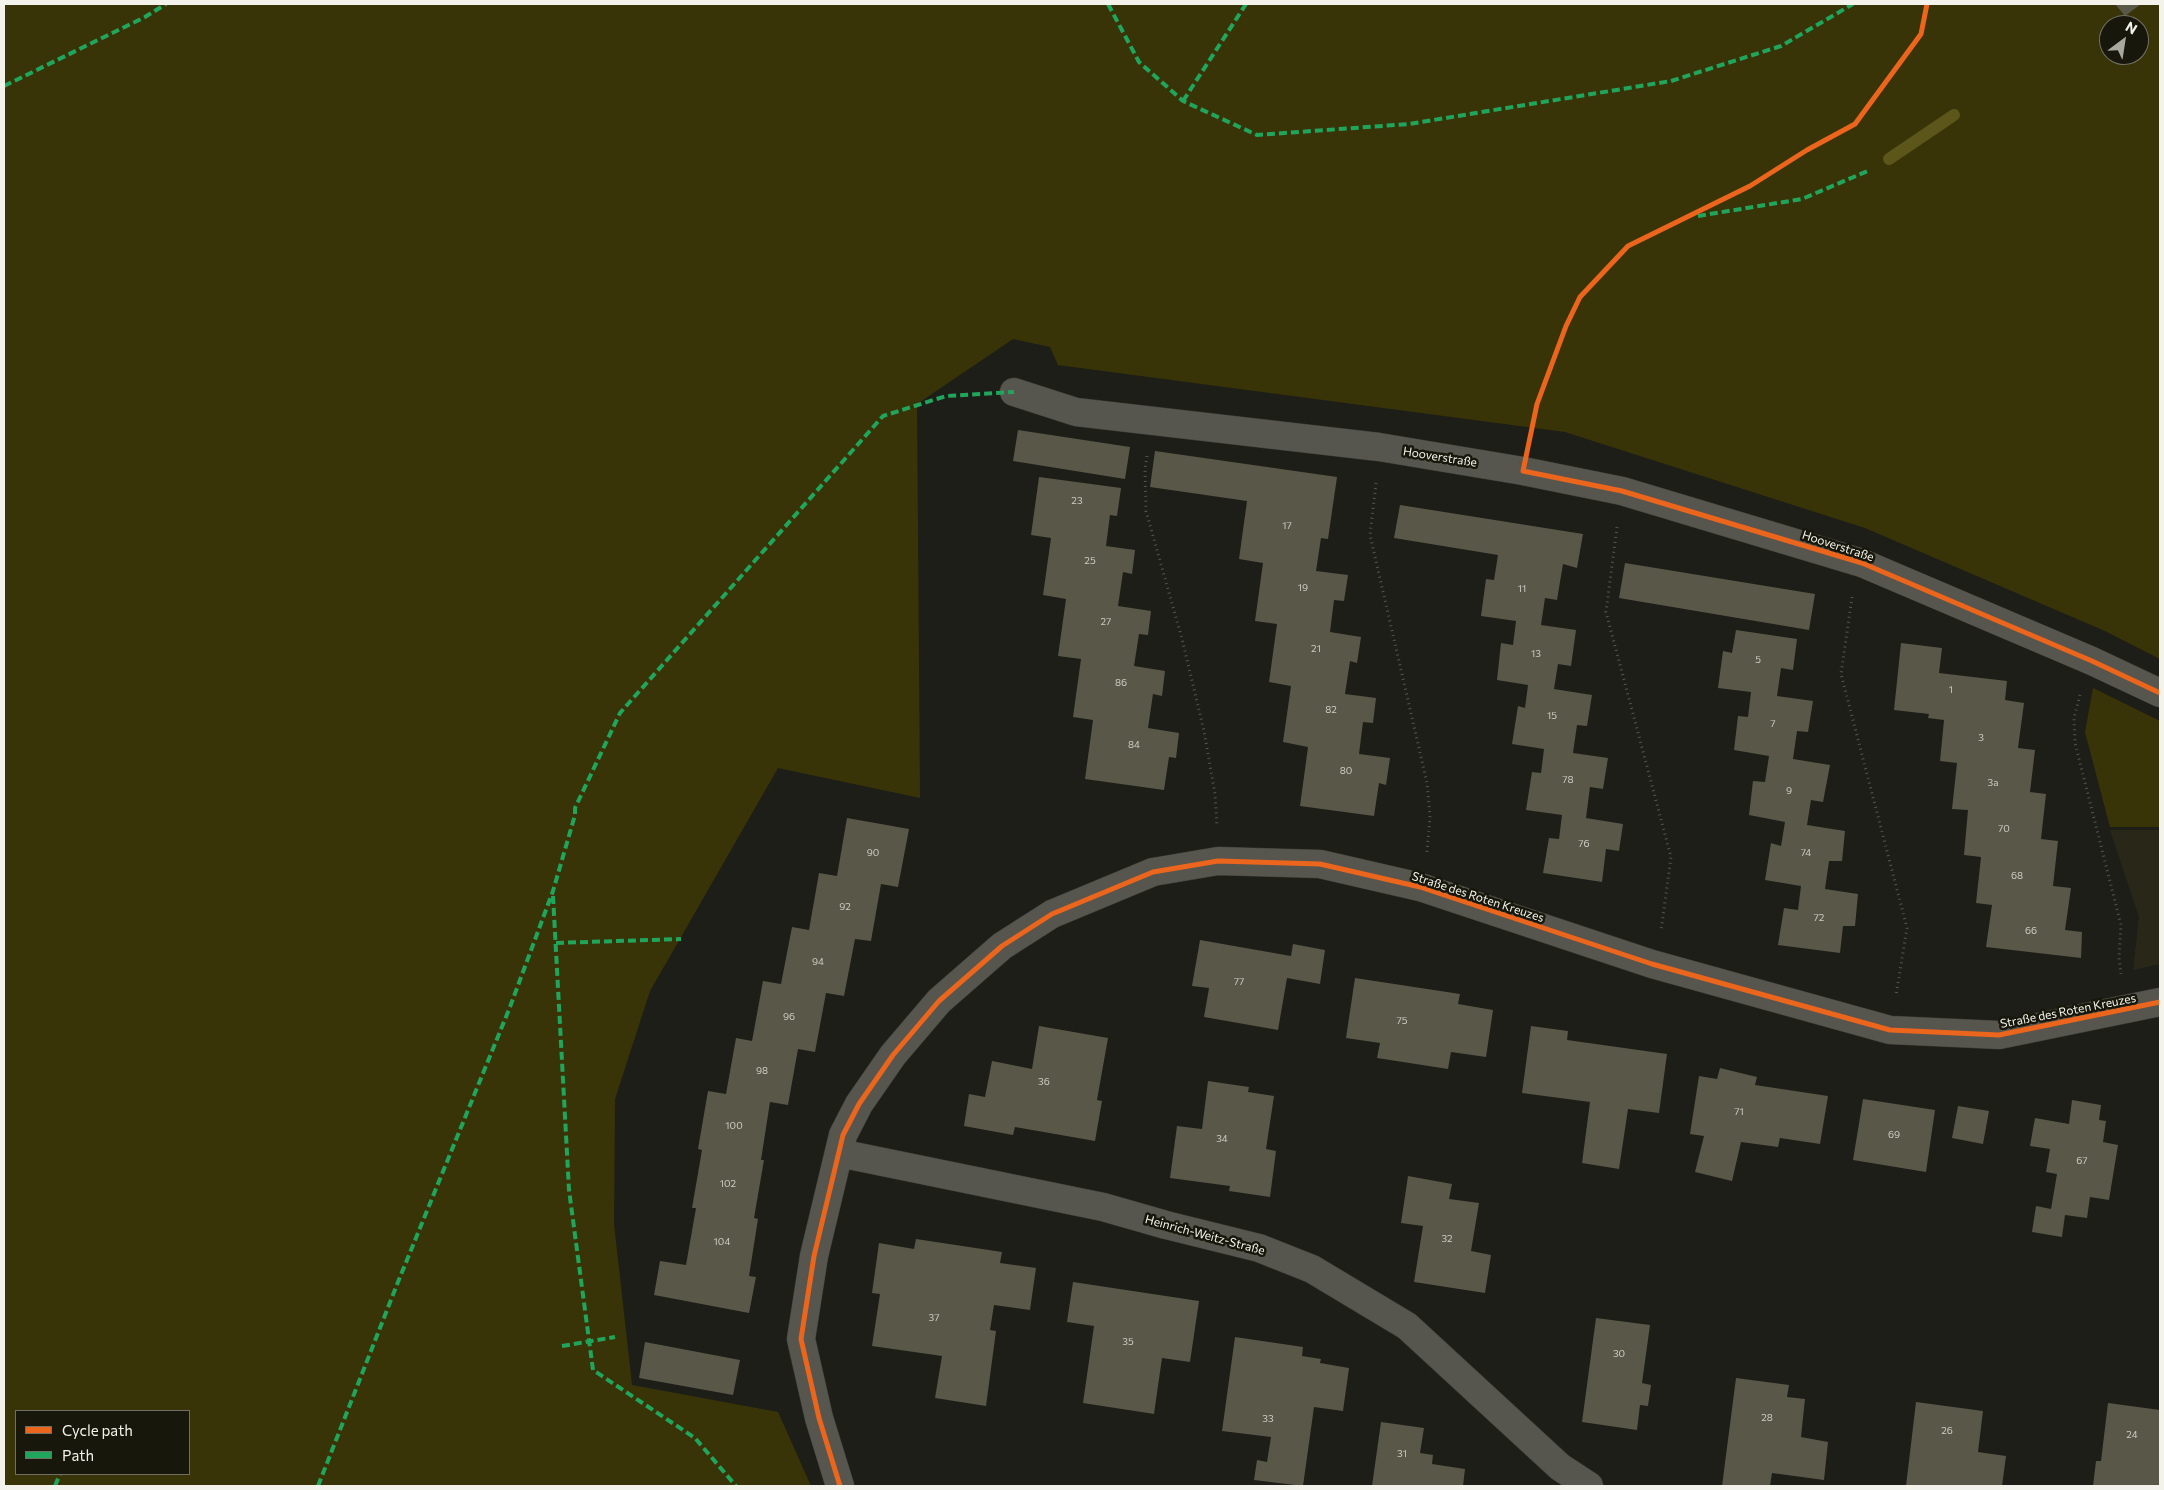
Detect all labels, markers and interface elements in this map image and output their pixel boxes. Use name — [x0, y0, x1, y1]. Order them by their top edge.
north arrow — [2099, 15, 2149, 65]
text: N — [2123, 18, 2140, 38]
street label: Hooverstraße — [1402, 444, 1478, 470]
house number: 23 — [1071, 495, 1083, 507]
house number: 17 — [1282, 520, 1292, 532]
street label: Hooverstraße — [1800, 528, 1876, 564]
house number: 25 — [1084, 555, 1096, 567]
house number: 19 — [1298, 582, 1308, 594]
house number: 11 — [1518, 583, 1526, 595]
house number: 27 — [1101, 616, 1111, 628]
house number: 21 — [1311, 643, 1321, 655]
house number: 13 — [1531, 648, 1541, 660]
house number: 5 — [1755, 654, 1761, 666]
house number: 86 — [1115, 677, 1127, 689]
house number: 1 — [1949, 684, 1953, 696]
house number: 82 — [1325, 704, 1337, 716]
house number: 15 — [1547, 710, 1557, 722]
house number: 7 — [1770, 718, 1776, 730]
house number: 3 — [1978, 732, 1984, 744]
house number: 84 — [1128, 739, 1140, 751]
house number: 80 — [1340, 765, 1352, 777]
house number: 78 — [1562, 774, 1574, 786]
house number: 3a — [1988, 777, 1998, 789]
house number: 9 — [1786, 785, 1792, 797]
house number: 70 — [1998, 823, 2010, 835]
house number: 76 — [1578, 838, 1590, 850]
house number: 90 — [867, 847, 879, 859]
house number: 74 — [1801, 847, 1811, 859]
street label: Straße des Roten Kreuzes — [1410, 869, 1546, 925]
house number: 68 — [2011, 870, 2023, 882]
house number: 92 — [839, 901, 851, 913]
house number: 72 — [1814, 912, 1824, 924]
house number: 66 — [2025, 925, 2037, 937]
house number: 94 — [812, 956, 824, 968]
house number: 77 — [1234, 976, 1244, 988]
street label: Straße des Roten Kreuzes — [1999, 991, 2137, 1031]
house number: 96 — [783, 1011, 795, 1023]
house number: 75 — [1397, 1015, 1407, 1027]
house number: 98 — [756, 1065, 768, 1077]
house number: 36 — [1038, 1076, 1050, 1088]
house number: 71 — [1734, 1106, 1744, 1118]
house number: 100 — [725, 1120, 743, 1132]
house number: 69 — [1888, 1129, 1900, 1141]
house number: 34 — [1216, 1133, 1228, 1145]
house number: 67 — [2076, 1155, 2088, 1167]
house number: 102 — [720, 1178, 736, 1190]
street label: Heinrich-Weitz-Straße — [1143, 1212, 1267, 1258]
house number: 32 — [1441, 1233, 1453, 1245]
house number: 104 — [714, 1236, 730, 1248]
house number: 37 — [929, 1312, 939, 1324]
house number: 35 — [1122, 1336, 1134, 1348]
house number: 30 — [1613, 1348, 1625, 1360]
legend — [15, 1410, 190, 1475]
house number: 28 — [1761, 1412, 1773, 1424]
house number: 33 — [1262, 1413, 1274, 1425]
text: Cycle path — [62, 1421, 133, 1439]
house number: 26 — [1941, 1425, 1953, 1437]
house number: 24 — [2126, 1429, 2138, 1441]
text: Path — [62, 1446, 94, 1464]
house number: 31 — [1397, 1448, 1407, 1460]

